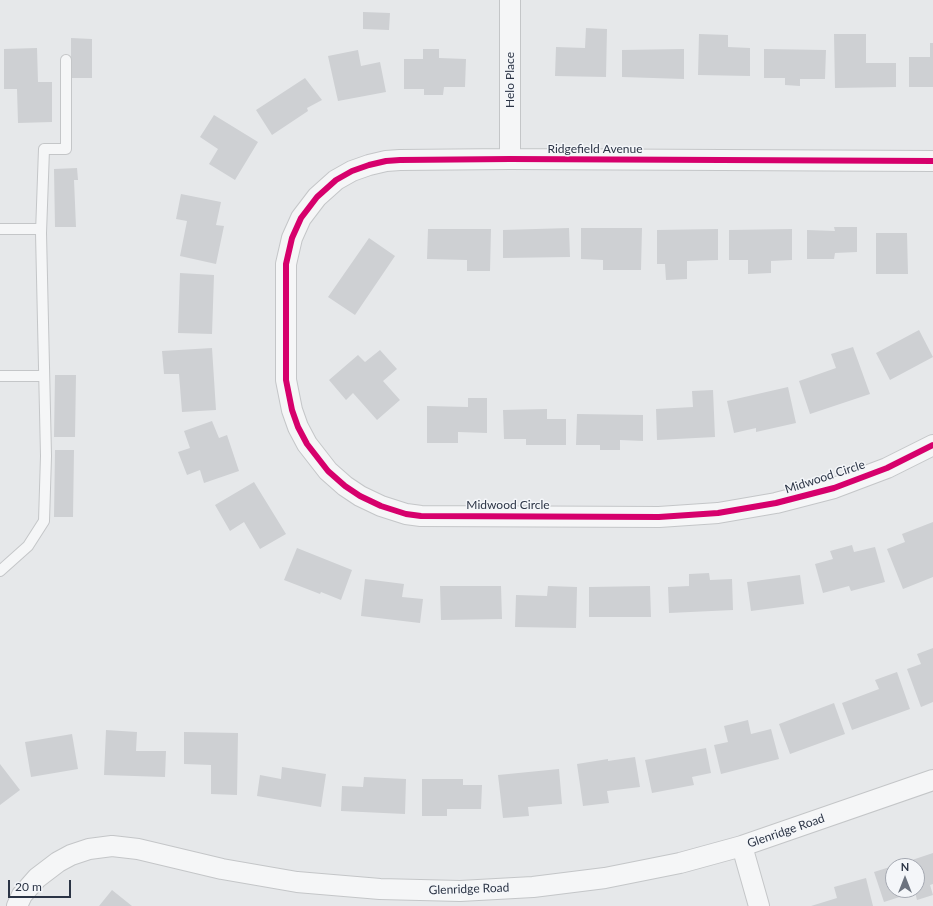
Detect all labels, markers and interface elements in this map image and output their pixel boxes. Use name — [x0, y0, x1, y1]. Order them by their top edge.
street label: Helo Place — [503, 52, 517, 108]
street label: Ridgefield Avenue — [547, 142, 643, 156]
street label: Midwood Circle — [783, 457, 867, 497]
street label: Midwood Circle — [466, 498, 550, 512]
street label: Glenridge Road — [745, 811, 827, 851]
north arrow — [885, 858, 925, 898]
text: N — [901, 860, 909, 873]
scale bar — [10, 872, 73, 898]
text: 20 m — [15, 879, 42, 894]
street label: Glenridge Road — [428, 880, 510, 898]

